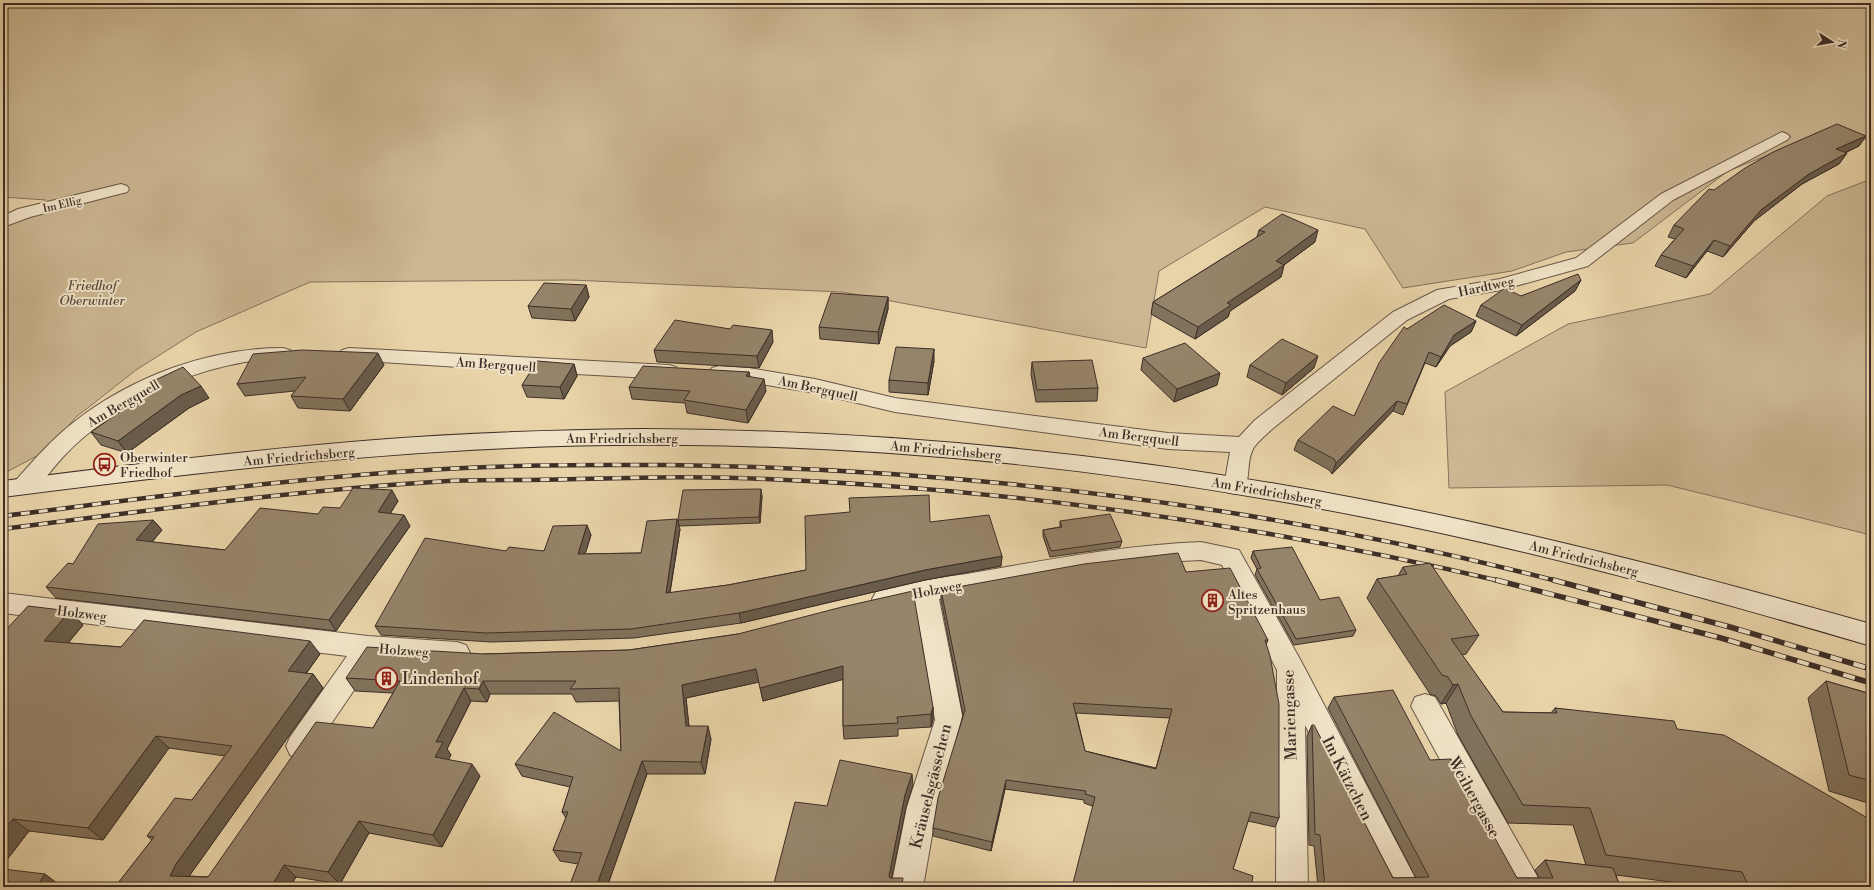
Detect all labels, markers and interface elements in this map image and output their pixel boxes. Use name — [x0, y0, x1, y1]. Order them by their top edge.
north arrow — [1812, 22, 1852, 62]
text: N — [1833, 38, 1849, 50]
street label: Im Ellig — [41, 194, 83, 216]
street label: Hardtweg — [1457, 273, 1516, 301]
park label: Friedhof Oberwinter — [59, 278, 125, 309]
street label: Am Bergquell — [454, 354, 537, 376]
street label: Am Bergquell — [776, 373, 859, 405]
street label: Am Bergquell — [84, 377, 163, 431]
street label: Am Bergquell — [1097, 424, 1180, 450]
street label: Am Friedrichsberg — [565, 431, 678, 447]
street label: Am Friedrichsberg — [889, 438, 1003, 464]
street label: Am Friedrichsberg — [242, 444, 356, 470]
place label: Oberwinter Friedhof — [120, 450, 188, 481]
bus stop icon: Oberwinter Friedhof — [92, 451, 118, 477]
street label: Am Friedrichsberg — [1209, 474, 1324, 510]
street label: Am Friedrichsberg — [1527, 537, 1640, 580]
street label: Holzweg — [911, 577, 963, 603]
place label: Altes Spritzenhaus — [1227, 587, 1306, 618]
building icon: Altes Spritzenhaus — [1199, 588, 1225, 614]
street label: Holzweg — [56, 603, 108, 625]
street label: Holzweg — [378, 641, 430, 661]
building icon: Lindenhof — [374, 665, 400, 691]
place label: Lindenhof — [402, 669, 479, 689]
street label: Mariengasse — [1278, 669, 1302, 761]
street label: Kräuselsgässchen — [906, 721, 956, 851]
street label: Im Kätzchen — [1317, 733, 1377, 824]
street label: Weihergasse — [1443, 753, 1505, 842]

